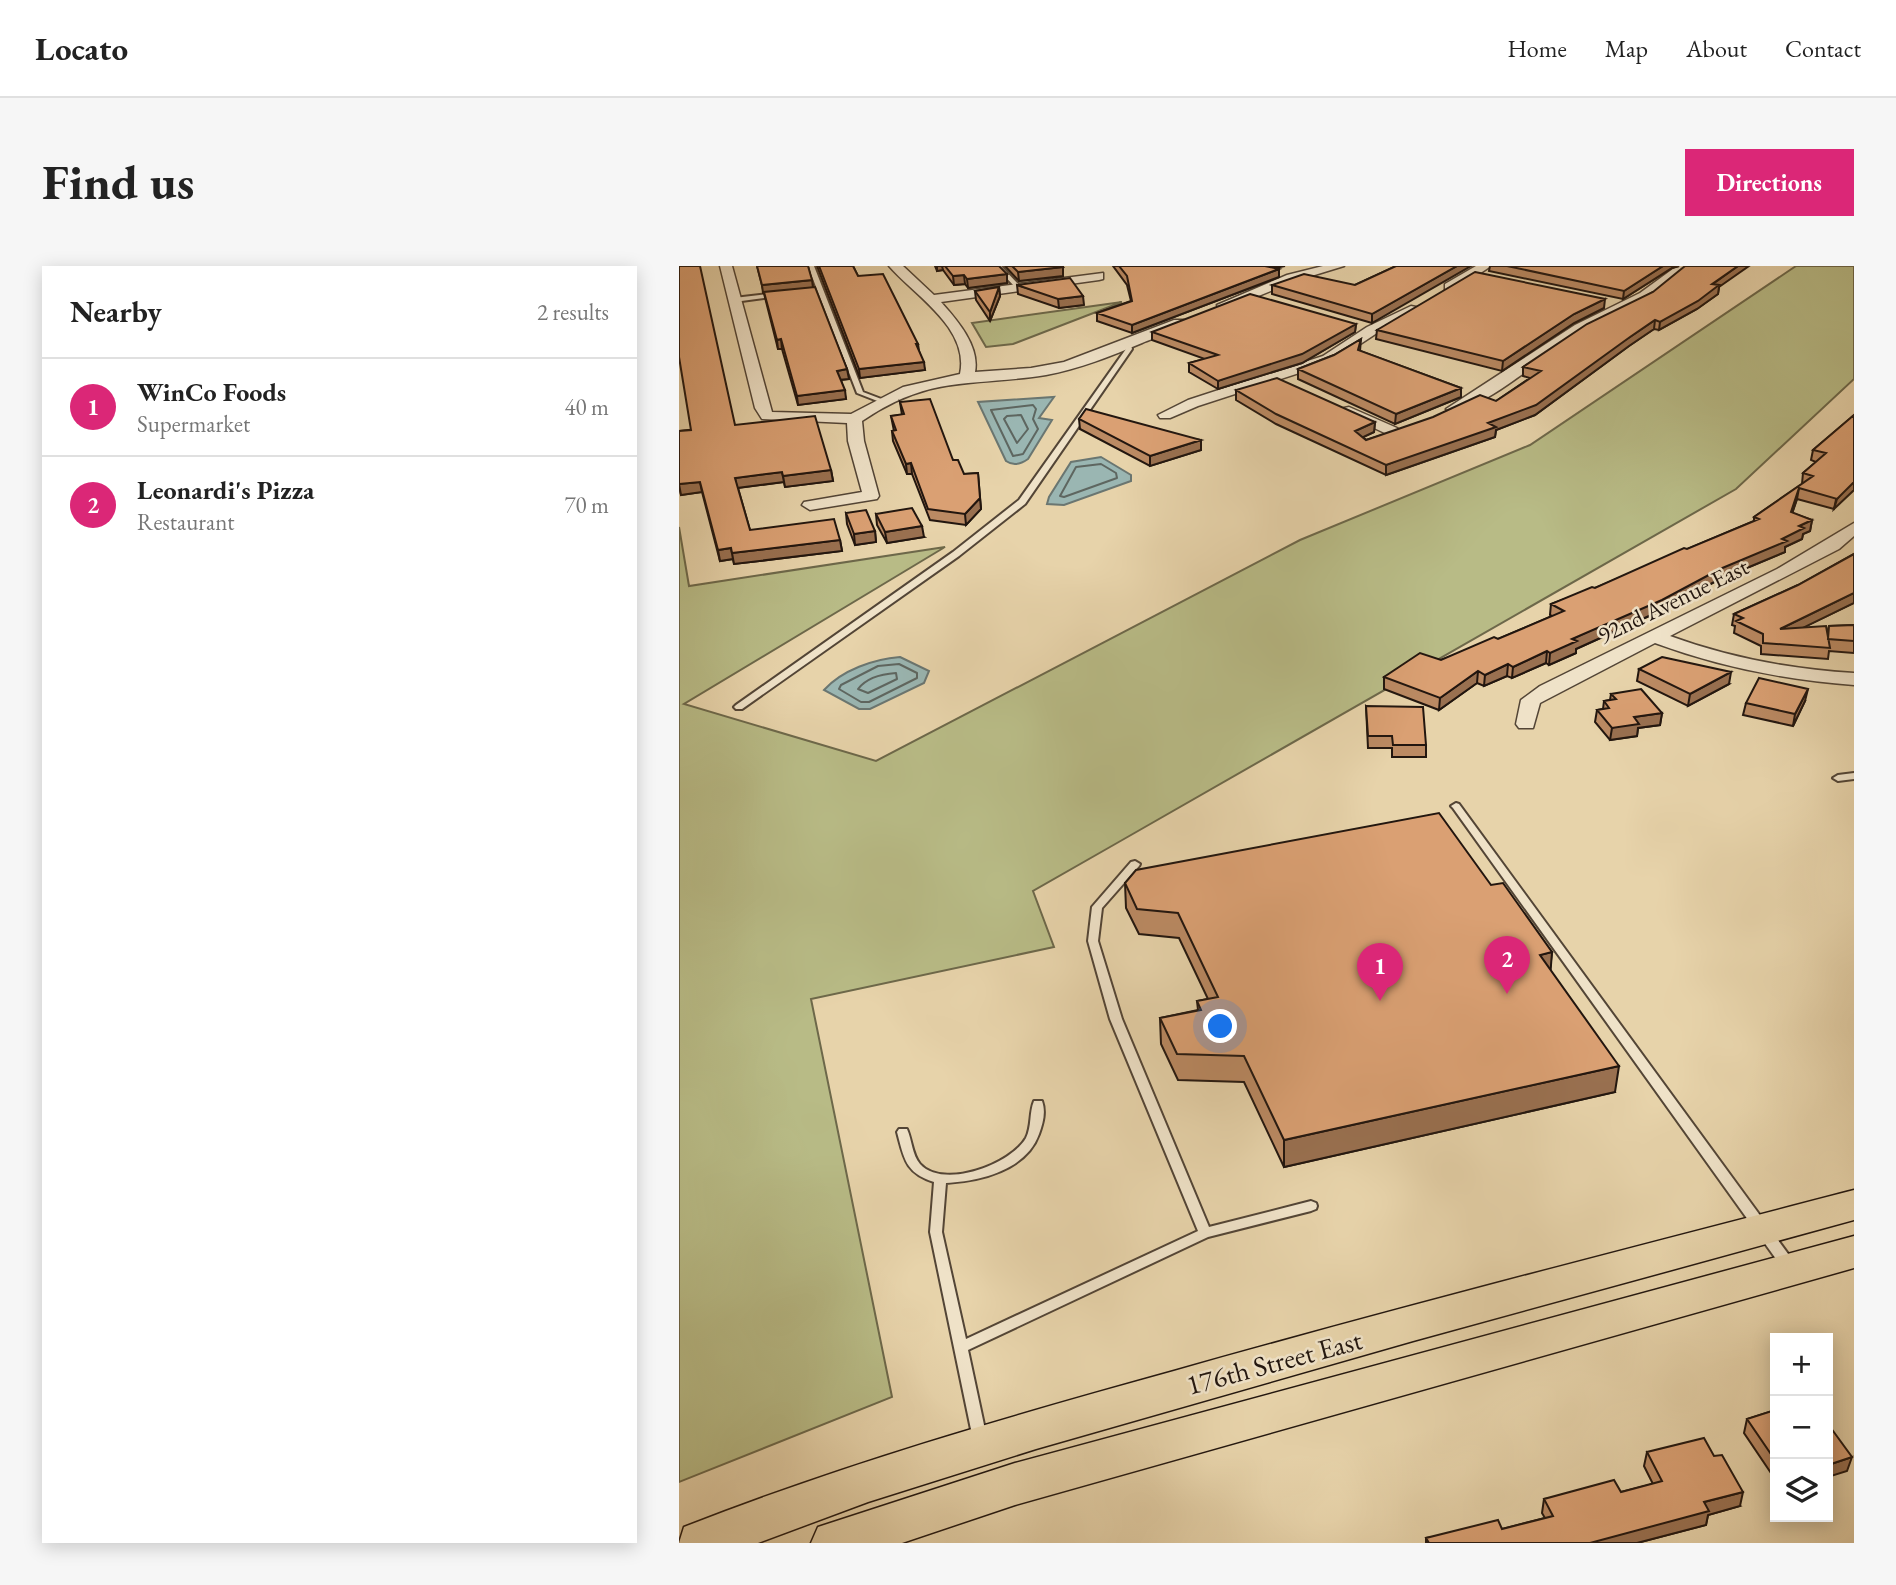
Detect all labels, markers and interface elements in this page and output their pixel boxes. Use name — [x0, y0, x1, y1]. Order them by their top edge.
text: Locato — [35, 27, 128, 70]
text: Home — [1507, 33, 1567, 64]
text: Map — [1605, 33, 1648, 64]
text: About — [1686, 33, 1747, 64]
text: Contact — [1785, 33, 1861, 64]
button: Directions — [1685, 149, 1854, 216]
text: Find us — [42, 150, 194, 214]
text: Nearby — [70, 292, 162, 331]
text: 2 results — [537, 297, 609, 327]
text: WinCo Foods — [137, 375, 286, 409]
text: 1 — [87, 392, 99, 422]
text: 40 m — [564, 392, 609, 422]
text: Supermarket — [137, 409, 250, 439]
text: Leonardi's Pizza — [137, 473, 314, 507]
text: 2 — [87, 490, 99, 520]
text: 70 m — [564, 490, 609, 520]
text: Restaurant — [137, 507, 235, 537]
street label: 92nd Avenue East — [1592, 550, 1754, 650]
pin: 2 — [1484, 936, 1530, 994]
pin: 1 — [1357, 943, 1403, 1001]
your location — [1203, 1009, 1237, 1043]
street label: 176th Street East — [1182, 1321, 1366, 1403]
map controls — [1770, 1333, 1833, 1522]
button: + — [1770, 1333, 1833, 1396]
button: − — [1770, 1396, 1833, 1459]
button: layers — [1770, 1459, 1833, 1522]

